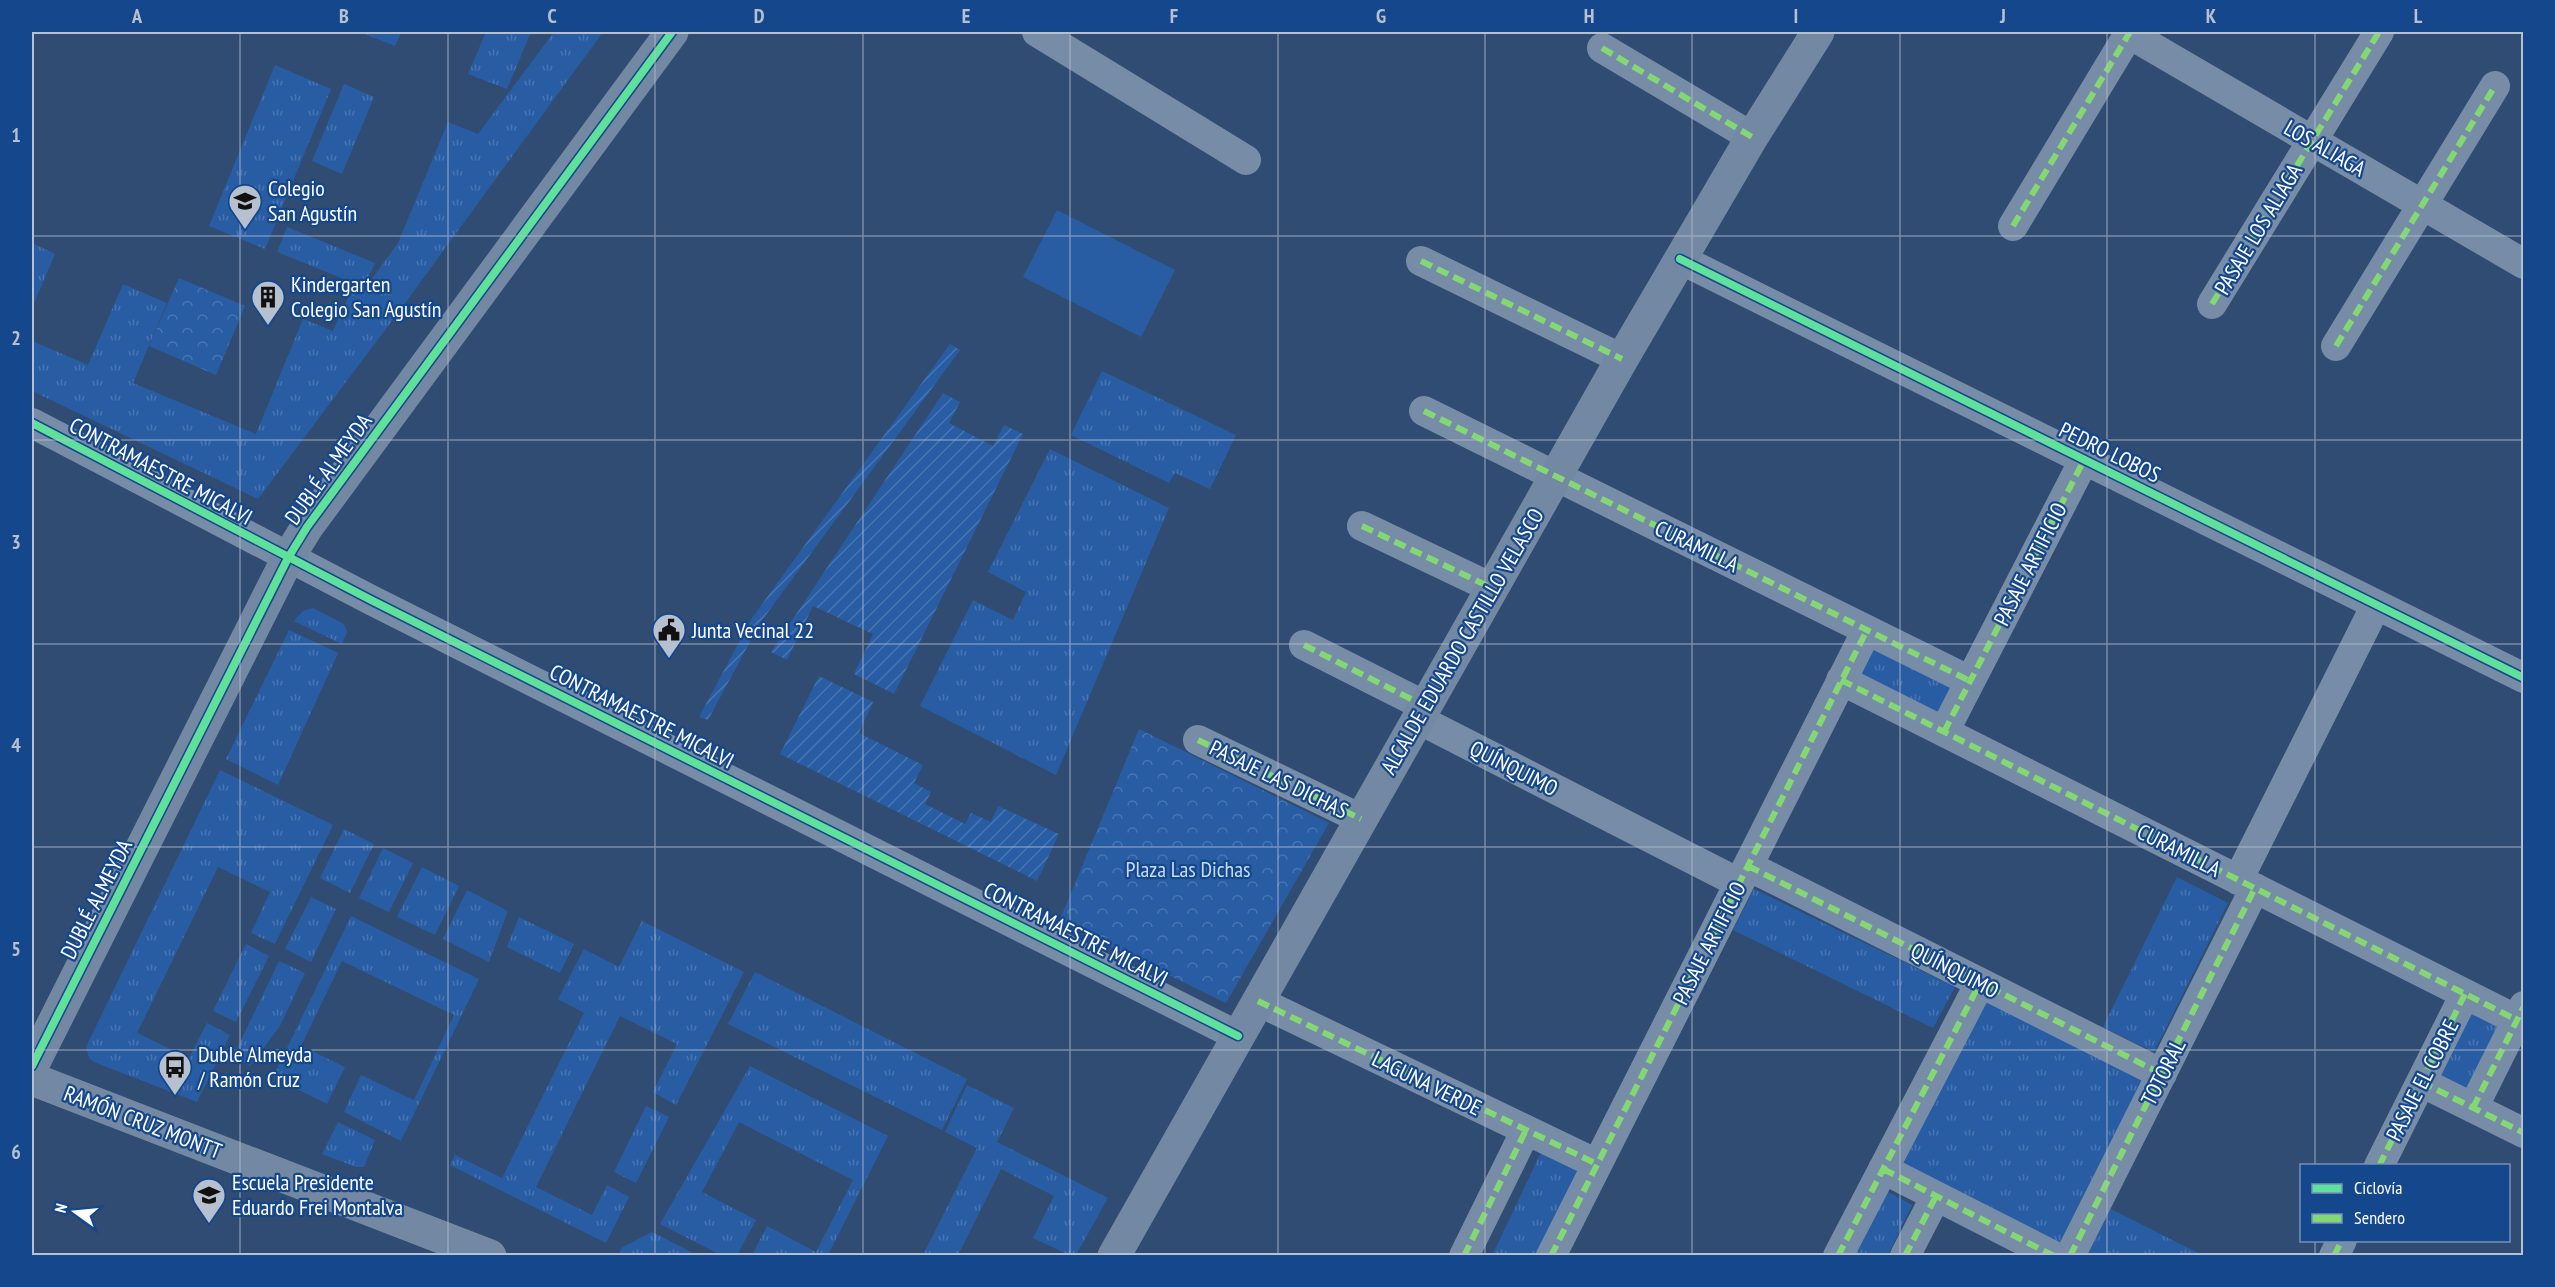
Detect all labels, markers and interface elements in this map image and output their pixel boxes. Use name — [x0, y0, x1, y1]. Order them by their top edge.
text: A — [131, 3, 143, 29]
text: B — [339, 3, 349, 29]
text: C — [547, 3, 557, 29]
text: D — [754, 3, 765, 29]
text: E — [962, 3, 970, 29]
text: F — [1170, 3, 1178, 29]
text: G — [1376, 3, 1386, 29]
text: H — [1584, 3, 1594, 29]
text: I — [1794, 3, 1798, 29]
text: J — [1999, 3, 2006, 29]
text: K — [2206, 3, 2217, 29]
text: L — [2414, 3, 2423, 29]
street label: LOS ALIAGA — [2279, 114, 2371, 183]
text: 1 — [11, 122, 21, 148]
street label: PASAJE LOS ALIAGA — [2208, 158, 2308, 300]
place label: Colegio San Agustín — [268, 174, 357, 227]
school or university icon: Colegio San Agustín — [227, 183, 263, 230]
place label: Kindergarten Colegio San Agustín — [291, 270, 442, 323]
building icon: Kindergarten Colegio San Agustín — [250, 279, 286, 326]
text: 2 — [11, 325, 21, 351]
street label: DUBLÉ ALMEYDA — [278, 408, 378, 530]
street label: CONTRAMAESTRE MICALVI — [65, 411, 257, 531]
street label: PEDRO LOBOS — [2055, 415, 2165, 489]
street label: PASAJE ARTIFICIO — [1987, 498, 2073, 630]
street label: ALCALDE EDUARDO CASTILLO VELASCO — [1374, 503, 1550, 779]
street label: CURAMILLA — [1650, 514, 1744, 579]
text: 3 — [11, 529, 21, 555]
public building icon: Junta Vecinal 22 — [651, 612, 687, 659]
place label: Junta Vecinal 22 — [691, 616, 814, 644]
street label: CONTRAMAESTRE MICALVI — [545, 657, 739, 775]
text: 4 — [11, 732, 21, 758]
street label: PASAJE LAS DICHAS — [1205, 733, 1353, 825]
street label: QUÍNQUIMO — [1465, 734, 1563, 802]
street label: CURAMILLA — [2133, 817, 2226, 883]
street label: DUBLÉ ALMEYDA — [54, 834, 138, 964]
park label: Plaza Las Dichas — [1125, 855, 1251, 883]
street label: CONTRAMAESTRE MICALVI — [979, 875, 1173, 993]
street label: PASAJE ARTIFICIO — [1666, 877, 1752, 1009]
text: 5 — [11, 936, 21, 962]
street label: QUÍNQUIMO — [1906, 936, 2004, 1004]
street label: PASAJE EL COBRE — [2379, 1014, 2465, 1146]
street label: TOTORAL — [2134, 1034, 2192, 1110]
place label: Duble Almeyda / Ramón Cruz — [197, 1040, 312, 1093]
street label: LAGUNA VERDE — [1368, 1044, 1486, 1122]
bus stop icon: Duble Almeyda / Ramón Cruz — [157, 1049, 193, 1096]
street label: RAMÓN CRUZ MONTT — [60, 1079, 226, 1165]
text: 6 — [11, 1139, 21, 1165]
legend — [2300, 1164, 2510, 1242]
place label: Escuela Presidente Eduardo Frei Montalva — [232, 1168, 403, 1221]
text: Ciclovía — [2354, 1176, 2402, 1199]
school or university icon: Escuela Presidente Eduardo Frei Montalva — [191, 1177, 227, 1224]
north arrow — [45, 1182, 105, 1242]
text: N — [50, 1201, 71, 1215]
text: Sendero — [2354, 1206, 2405, 1229]

